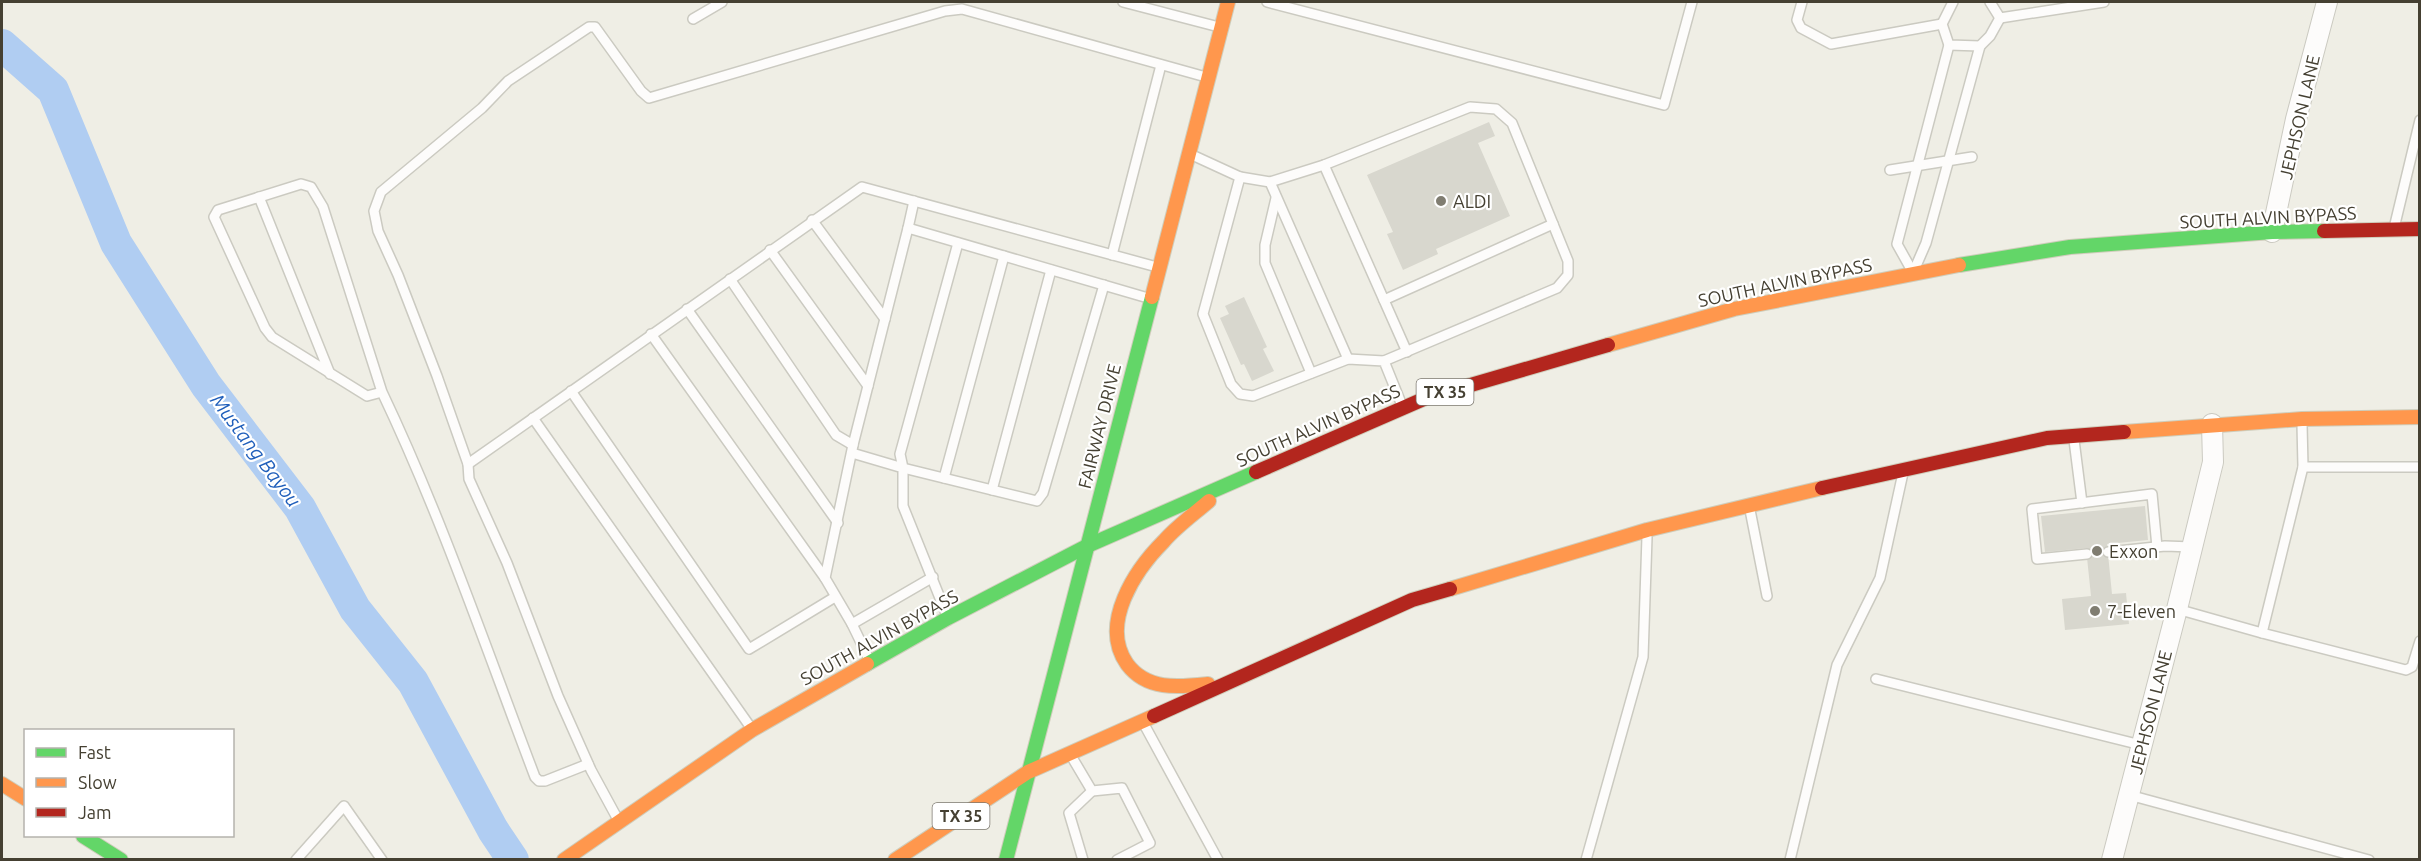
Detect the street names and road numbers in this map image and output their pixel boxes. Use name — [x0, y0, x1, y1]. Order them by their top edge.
street label: JEPHSON LANE — [2275, 53, 2323, 181]
street label: SOUTH ALVIN BYPASS — [2179, 202, 2357, 232]
street label: SOUTH ALVIN BYPASS — [1696, 254, 1874, 310]
street label: FAIRWAY DRIVE — [1074, 362, 1124, 490]
road number: TX 35 — [1416, 379, 1474, 405]
street label: SOUTH ALVIN BYPASS — [1233, 380, 1403, 470]
street label: SOUTH ALVIN BYPASS — [797, 585, 961, 689]
street label: JEPHSON LANE — [2125, 648, 2175, 776]
road number: TX 35 — [932, 803, 990, 829]

